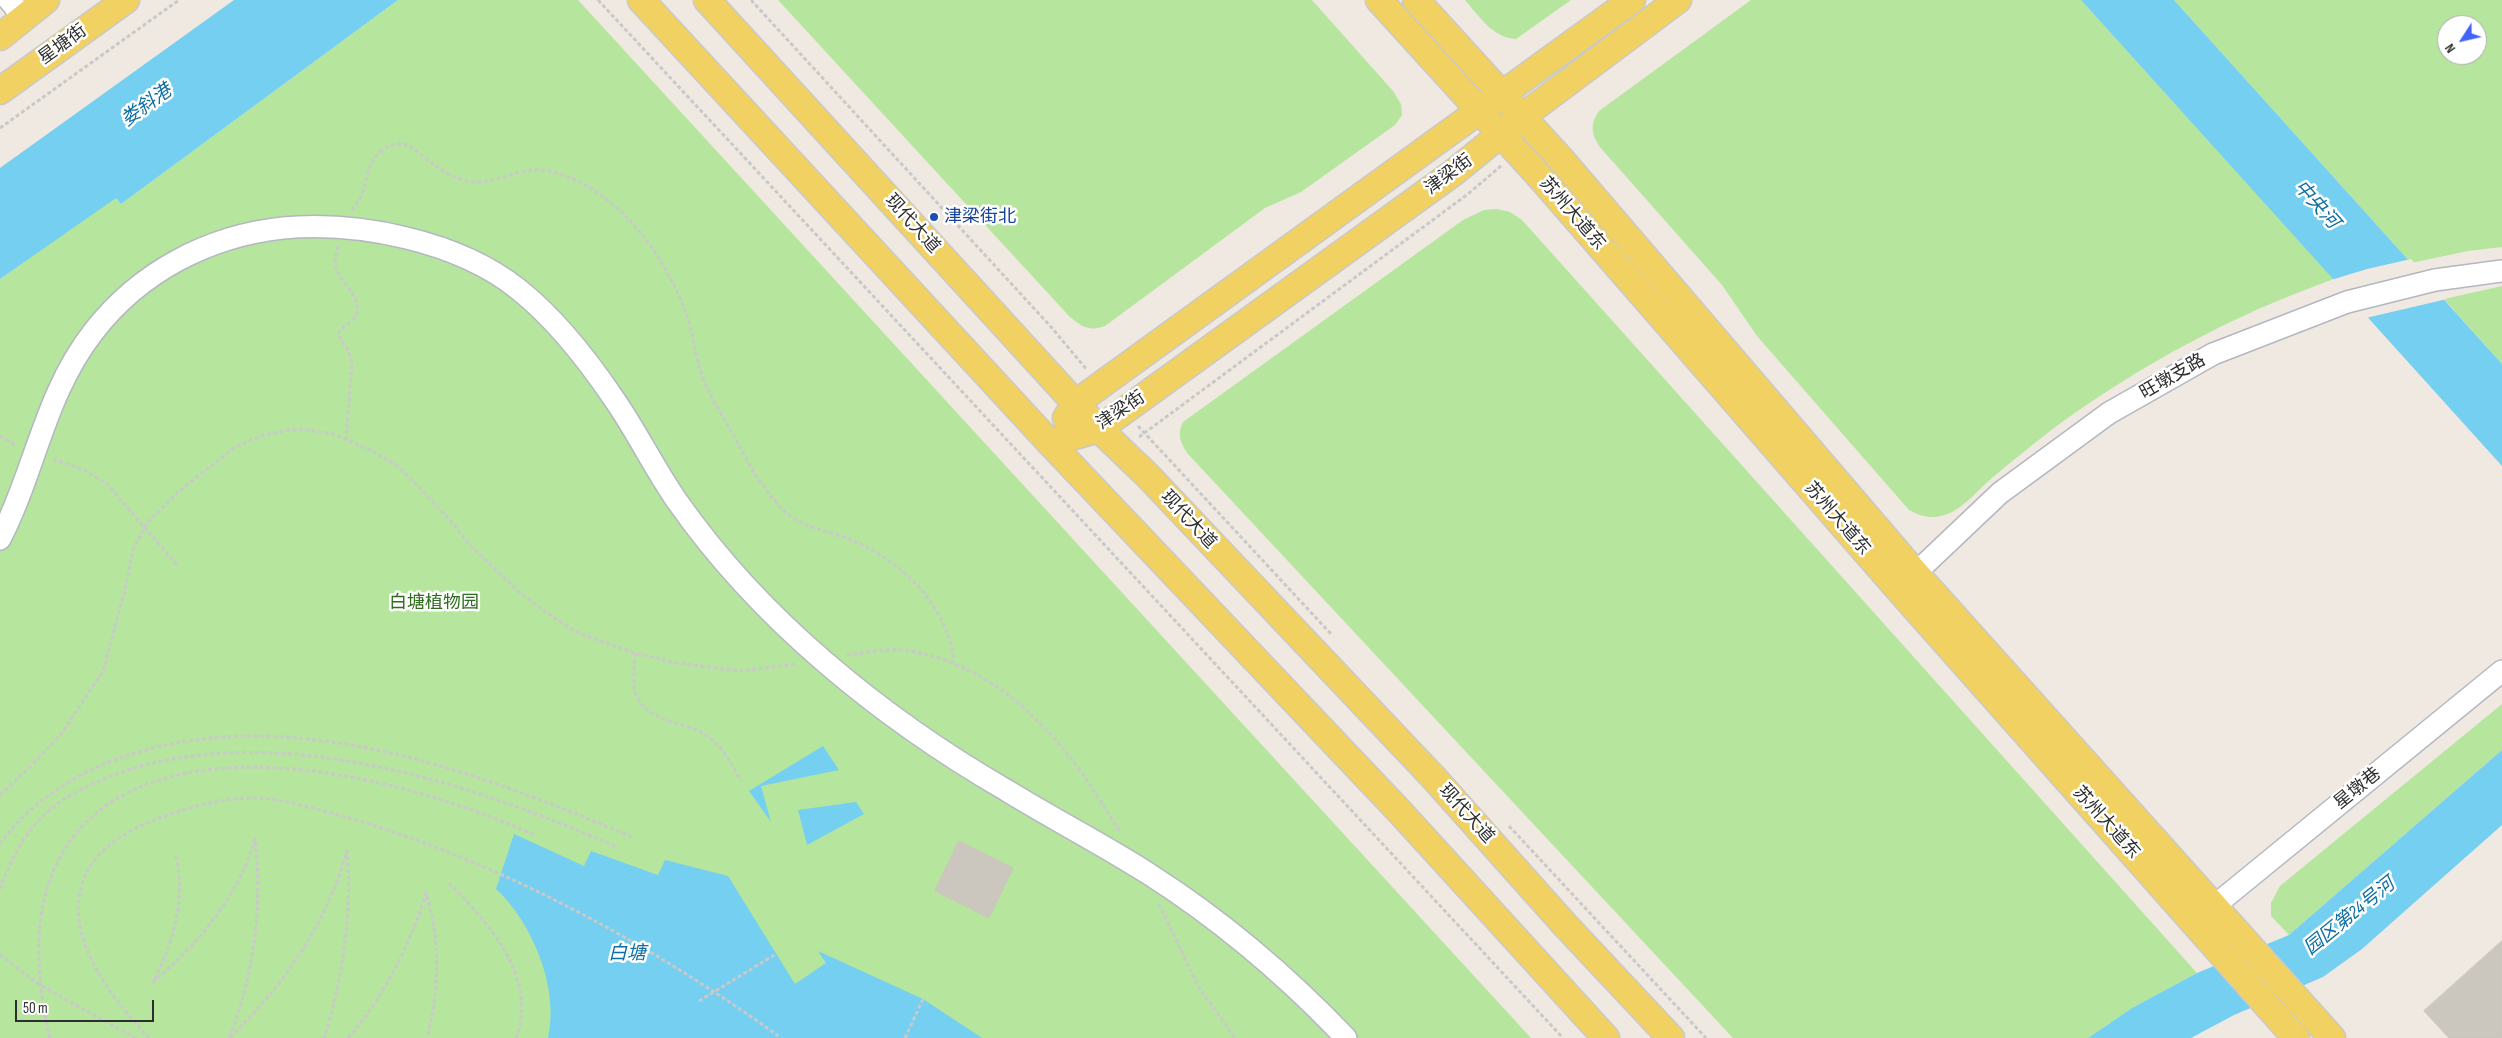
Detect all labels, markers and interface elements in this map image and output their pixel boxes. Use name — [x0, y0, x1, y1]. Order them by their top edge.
north arrow — [2437, 15, 2487, 65]
street label: 星塘街 — [35, 20, 91, 70]
text: N — [2441, 40, 2459, 56]
water label: 娄斜港 — [117, 80, 177, 132]
street label: 津梁街 — [1421, 150, 1477, 200]
street label: 苏州大道东 — [1534, 173, 1610, 255]
water label: 中央河 — [2288, 176, 2344, 234]
street label: 现代大道 — [880, 190, 944, 258]
place label: 津梁街北 — [944, 206, 1016, 228]
marker: 津梁街北 — [928, 211, 940, 223]
street label: 旺墩支路 — [2136, 350, 2210, 404]
street label: 津梁街 — [1093, 387, 1149, 435]
street label: 苏州大道东 — [1799, 478, 1875, 560]
street label: 现代大道 — [1156, 486, 1220, 554]
park label: 白塘植物园 — [389, 592, 479, 614]
street label: 星墩巷 — [2330, 764, 2386, 814]
street label: 现代大道 — [1434, 780, 1498, 848]
street label: 苏州大道东 — [2068, 782, 2144, 864]
water label: 园区第24号河 — [2300, 873, 2400, 961]
water label: 白塘 — [608, 943, 646, 965]
scale bar — [18, 990, 156, 1022]
text: 50 m — [23, 999, 48, 1018]

